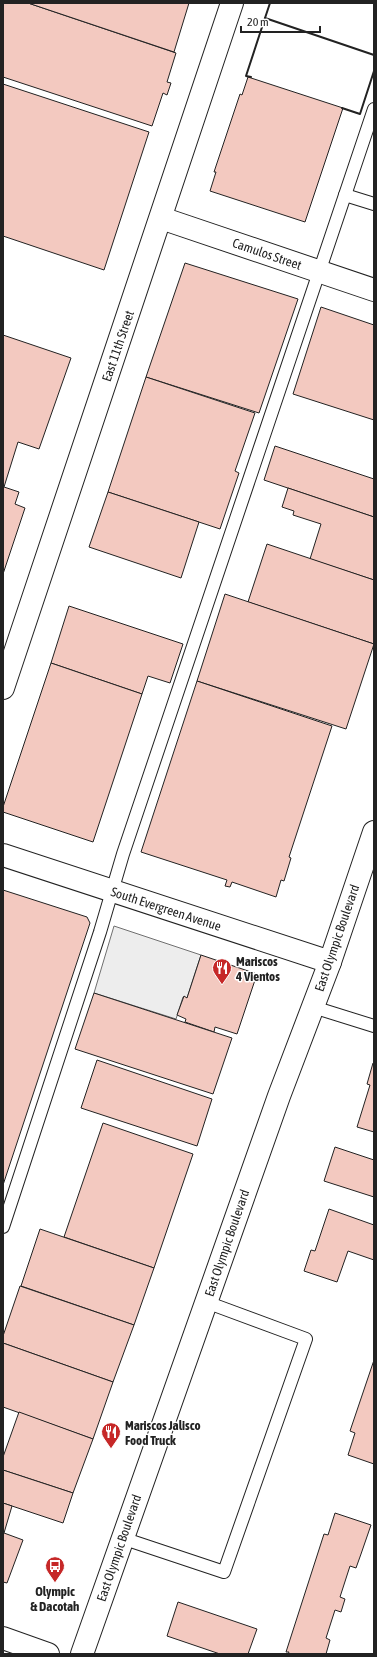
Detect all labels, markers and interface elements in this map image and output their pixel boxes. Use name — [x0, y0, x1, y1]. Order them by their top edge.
scale bar — [241, 8, 320, 34]
text: 20 m — [247, 15, 269, 29]
street label: Camulos Street — [231, 235, 304, 273]
street label: East 11th Street — [99, 308, 137, 384]
street label: East Olympic Boulevard — [312, 883, 362, 993]
street label: South Evergreen Avenue — [109, 884, 223, 934]
place label: Mariscos 4 Vientos — [235, 954, 280, 984]
restaurant icon: Mariscos 4 Vientos — [211, 957, 233, 985]
street label: East Olympic Boulevard — [202, 1188, 252, 1298]
place label: Mariscos Jalisco Food Truck — [125, 1418, 201, 1448]
restaurant icon: Mariscos Jalisco Food Truck — [100, 1421, 122, 1449]
street label: East Olympic Boulevard — [94, 1493, 144, 1603]
bus stop icon: Olympic & Dacotah — [44, 1555, 66, 1583]
place label: Olympic & Dacotah — [31, 1584, 79, 1614]

